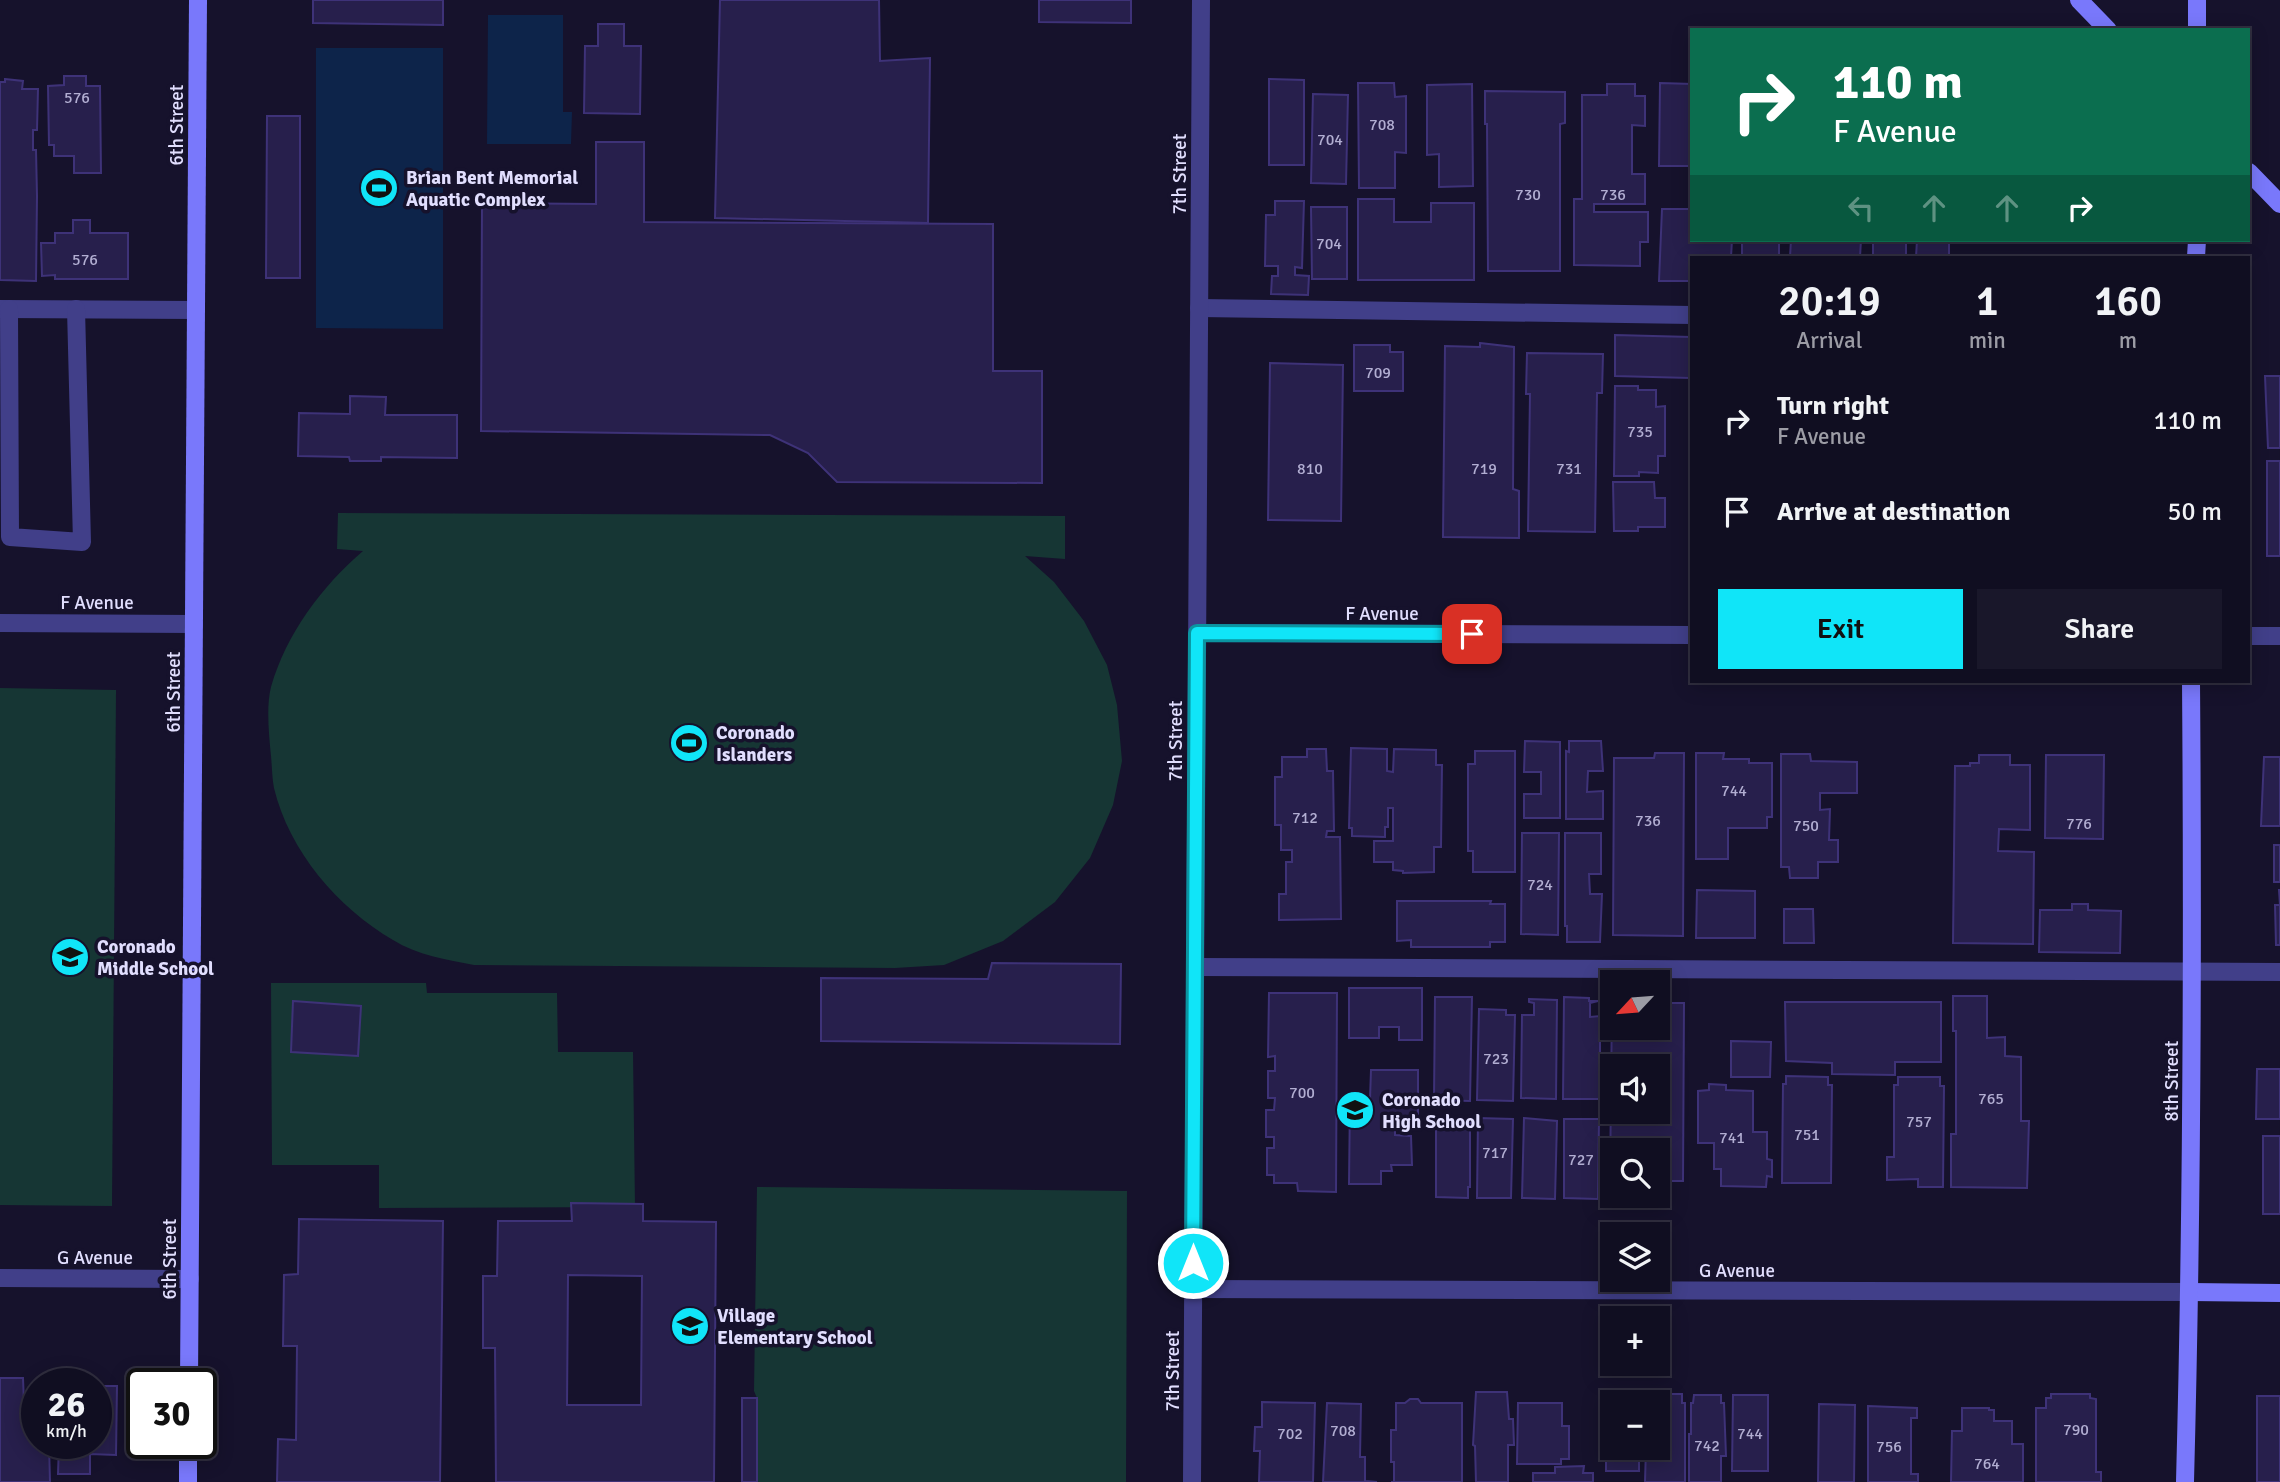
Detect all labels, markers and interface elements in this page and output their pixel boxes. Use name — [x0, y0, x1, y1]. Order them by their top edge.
text: 110 m — [1833, 52, 1963, 112]
icon: right — [1718, 56, 1809, 147]
street label: 6th Street — [165, 84, 189, 165]
house number: 576 — [64, 88, 90, 108]
text: F Avenue — [1833, 112, 1957, 151]
house number: 708 — [1369, 115, 1395, 135]
house number: 704 — [1317, 130, 1343, 150]
street label: 7th Street — [1168, 133, 1192, 214]
place label: Brian Bent Memorial Aquatic Complex — [406, 166, 578, 212]
sports icon: Brian Bent Memorial Aquatic Complex — [358, 167, 400, 209]
house number: 730 — [1515, 185, 1541, 205]
house number: 736 — [1600, 185, 1626, 205]
icon: left — [1842, 189, 1880, 227]
icon: ahead — [1915, 189, 1953, 227]
icon: ahead — [1988, 189, 2026, 227]
icon: right — [2061, 189, 2099, 227]
house number: 704 — [1316, 234, 1342, 254]
house number: 576 — [72, 250, 98, 270]
text: 20:19 — [1778, 276, 1881, 327]
text: 1 — [1976, 276, 1999, 327]
text: 160 — [2094, 276, 2162, 327]
text: Arrival — [1796, 326, 1862, 355]
text: min — [1969, 326, 2006, 355]
text: m — [2119, 326, 2137, 355]
house number: 709 — [1365, 363, 1391, 383]
text: Turn right — [1777, 390, 1889, 422]
icon: right — [1718, 402, 1756, 440]
text: 110 m — [2153, 405, 2222, 437]
house number: 735 — [1627, 422, 1653, 442]
text: F Avenue — [1777, 422, 1866, 451]
house number: 810 — [1297, 459, 1323, 479]
house number: 719 — [1471, 459, 1497, 479]
house number: 731 — [1556, 459, 1582, 479]
icon: arrive — [1718, 493, 1756, 531]
text: Arrive at destination — [1777, 496, 2010, 528]
text: 50 m — [2167, 496, 2222, 528]
button: Exit — [1718, 589, 1963, 669]
button: Share — [1977, 589, 2222, 669]
street label: F Avenue — [60, 591, 134, 615]
street label: F Avenue — [1345, 602, 1419, 626]
pin — [1442, 604, 1502, 664]
icon: arrive — [1453, 615, 1491, 653]
street label: 6th Street — [162, 651, 186, 732]
street label: 7th Street — [1164, 700, 1188, 781]
place label: Coronado Islanders — [716, 721, 795, 767]
sports icon: Coronado Islanders — [668, 722, 710, 764]
house number: 744 — [1721, 781, 1747, 801]
house number: 712 — [1292, 808, 1318, 828]
house number: 736 — [1635, 811, 1661, 831]
house number: 776 — [2066, 814, 2092, 834]
house number: 750 — [1793, 816, 1819, 836]
house number: 724 — [1527, 875, 1553, 895]
place label: Coronado Middle School — [97, 935, 214, 981]
school or university icon: Coronado Middle School — [49, 936, 91, 978]
north arrow — [1600, 970, 1670, 1040]
map controls — [1600, 970, 1670, 1460]
street label: 8th Street — [2160, 1040, 2184, 1121]
house number: 723 — [1483, 1049, 1509, 1069]
button: sound — [1600, 1054, 1670, 1124]
house number: 700 — [1289, 1083, 1315, 1103]
place label: Coronado High School — [1382, 1088, 1481, 1134]
school or university icon: Coronado High School — [1334, 1089, 1376, 1131]
house number: 765 — [1978, 1089, 2004, 1109]
house number: 757 — [1906, 1112, 1932, 1132]
house number: 751 — [1794, 1125, 1820, 1145]
house number: 741 — [1719, 1128, 1745, 1148]
button: search — [1600, 1138, 1670, 1208]
house number: 717 — [1482, 1143, 1508, 1163]
house number: 727 — [1568, 1150, 1594, 1170]
street label: 6th Street — [158, 1218, 182, 1299]
button: layers — [1600, 1222, 1670, 1292]
position arrow — [1156, 1226, 1230, 1300]
street label: G Avenue — [57, 1246, 133, 1270]
street label: G Avenue — [1699, 1259, 1775, 1283]
place label: Village Elementary School — [717, 1304, 873, 1350]
school or university icon: Village Elementary School — [669, 1305, 711, 1347]
button: + — [1600, 1306, 1670, 1376]
street label: 7th Street — [1161, 1330, 1185, 1411]
speed limit sign: 30 — [126, 1368, 217, 1459]
text: 26 — [48, 1383, 85, 1426]
button: − — [1600, 1390, 1670, 1460]
text: km/h — [46, 1420, 87, 1442]
house number: 790 — [2063, 1420, 2089, 1440]
house number: 708 — [1330, 1421, 1356, 1441]
house number: 702 — [1277, 1424, 1303, 1444]
house number: 744 — [1737, 1424, 1763, 1444]
house number: 742 — [1694, 1436, 1720, 1456]
house number: 756 — [1876, 1437, 1902, 1457]
house number: 764 — [1974, 1454, 2000, 1474]

